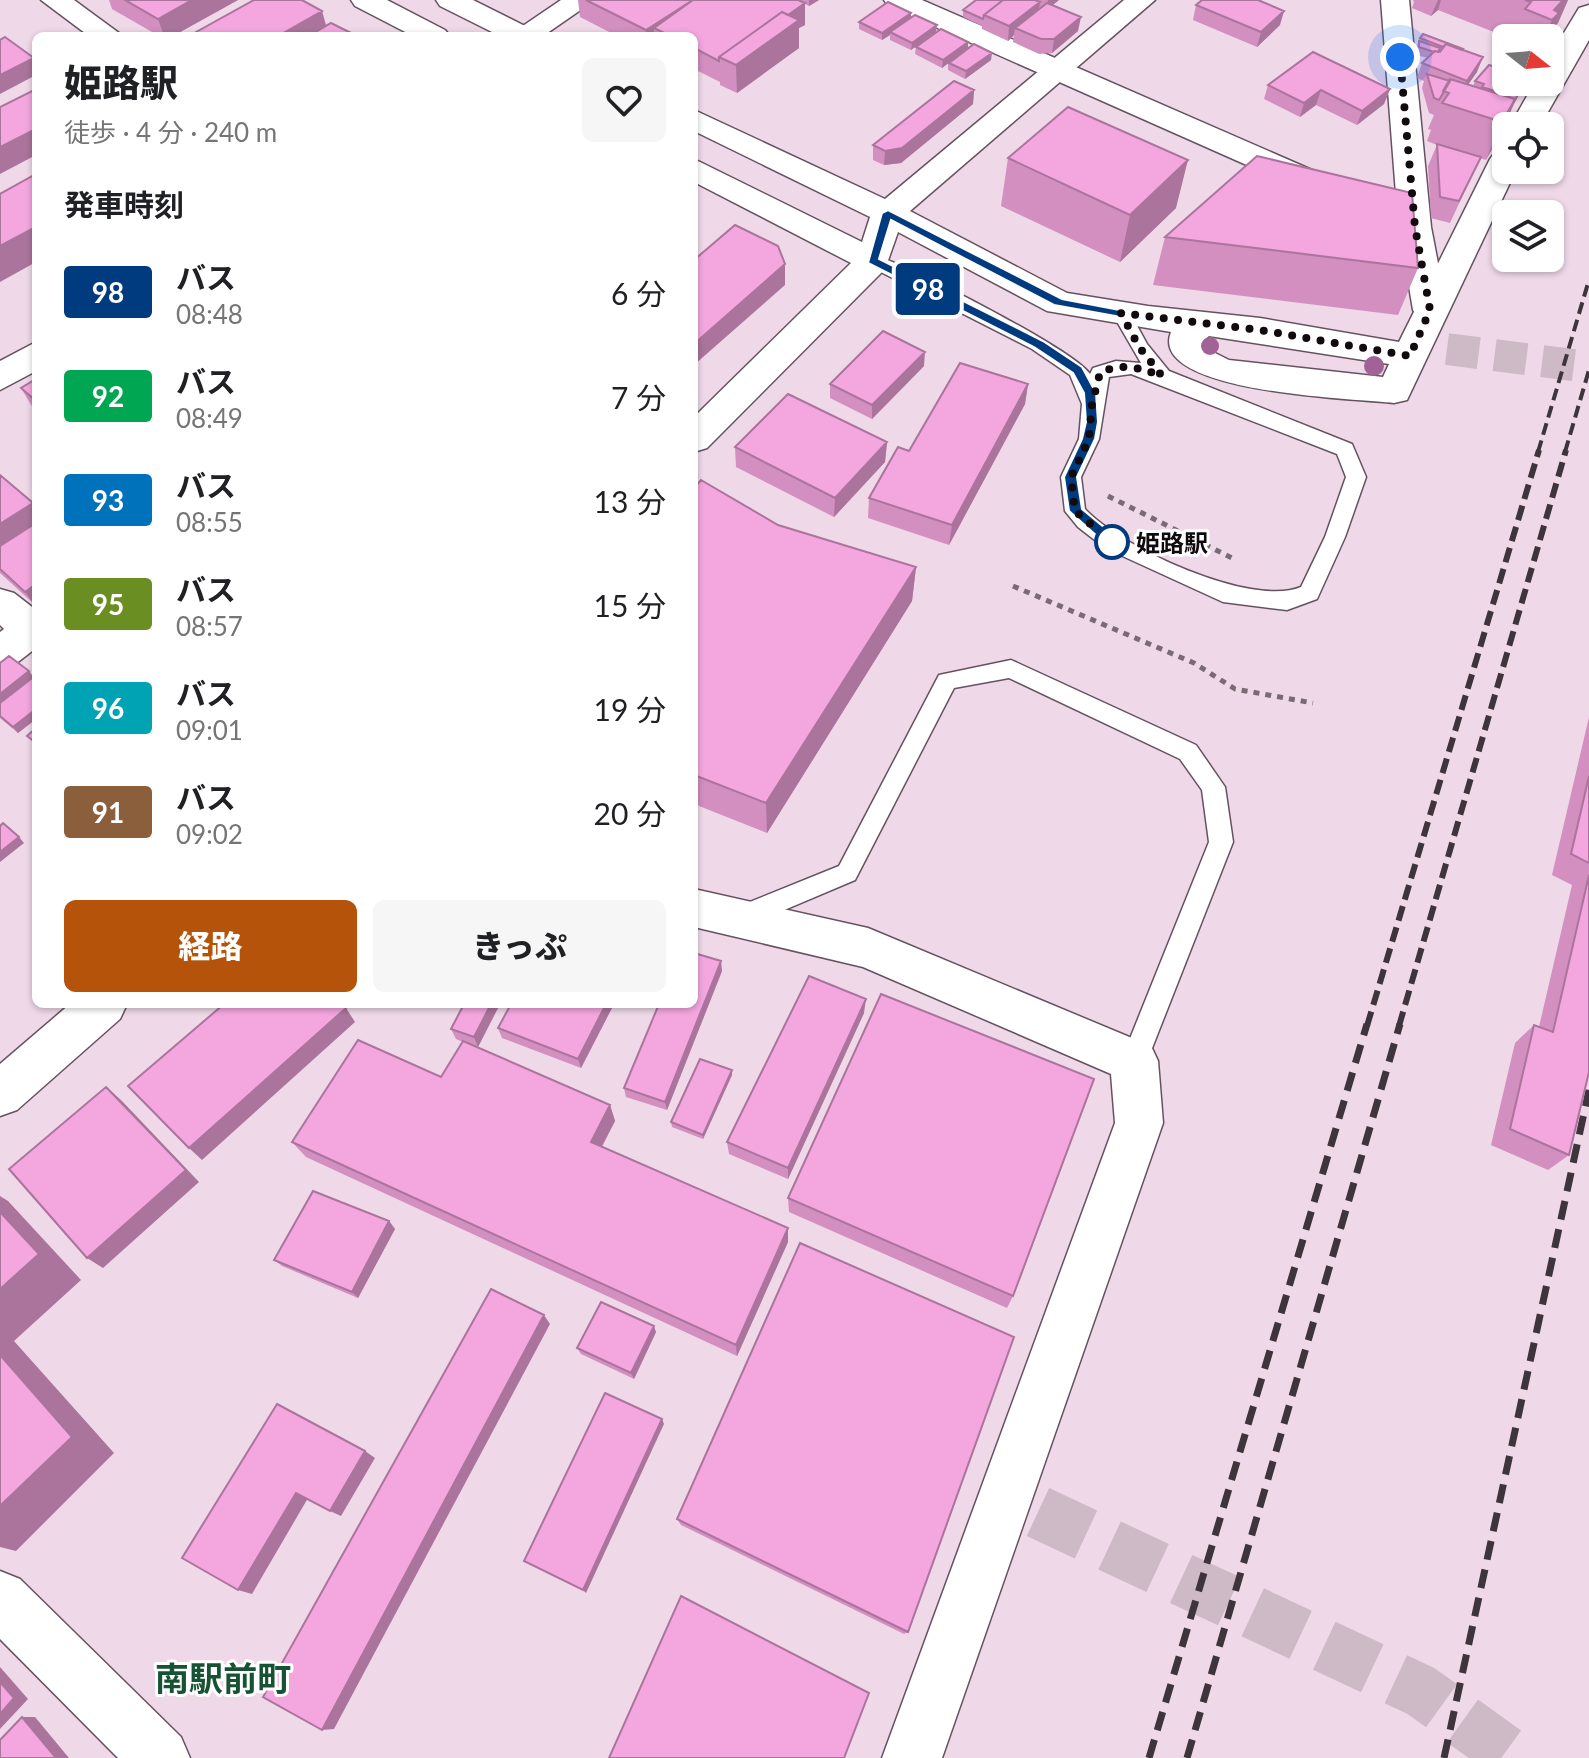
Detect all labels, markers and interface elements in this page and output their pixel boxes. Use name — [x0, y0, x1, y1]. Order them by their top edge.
north arrow — [1492, 24, 1564, 96]
map controls — [1492, 24, 1564, 272]
your location — [1380, 37, 1420, 77]
button: heart — [582, 58, 666, 142]
text: 姫路駅 — [64, 59, 178, 105]
button: locate — [1492, 112, 1564, 184]
text: 徒歩 · 4 分 · 240 m — [64, 116, 277, 148]
text: 発車時刻 — [64, 186, 184, 222]
button: layers — [1492, 200, 1564, 272]
text: バス — [176, 259, 236, 295]
line badge: 98 — [892, 263, 964, 315]
text: 98 — [912, 272, 944, 306]
text: 98 — [92, 275, 124, 309]
text: 6 分 — [611, 275, 666, 311]
text: 08:48 — [176, 298, 243, 330]
text: バス — [176, 363, 236, 399]
text: 92 — [92, 379, 124, 413]
text: 7 分 — [611, 379, 666, 415]
text: 08:49 — [176, 402, 243, 434]
text: バス — [176, 467, 236, 503]
text: 93 — [92, 483, 124, 517]
text: 13 分 — [594, 483, 666, 519]
text: 08:55 — [176, 506, 243, 538]
marker: 姫路駅 — [1095, 525, 1129, 559]
place label: 姫路駅 — [1136, 528, 1208, 557]
text: バス — [176, 571, 236, 607]
text: 95 — [92, 587, 124, 621]
text: 15 分 — [594, 587, 666, 623]
text: 08:57 — [176, 610, 243, 642]
text: バス — [176, 675, 236, 711]
text: 96 — [92, 691, 124, 725]
text: 19 分 — [594, 691, 666, 727]
text: 09:01 — [176, 714, 243, 746]
text: バス — [176, 779, 236, 815]
text: 91 — [92, 795, 124, 829]
text: 20 分 — [594, 795, 666, 831]
text: 09:02 — [176, 818, 243, 850]
button: 経路 — [64, 900, 357, 992]
button: きっぷ — [373, 900, 666, 992]
district label: 南駅前町 — [155, 1657, 291, 1698]

